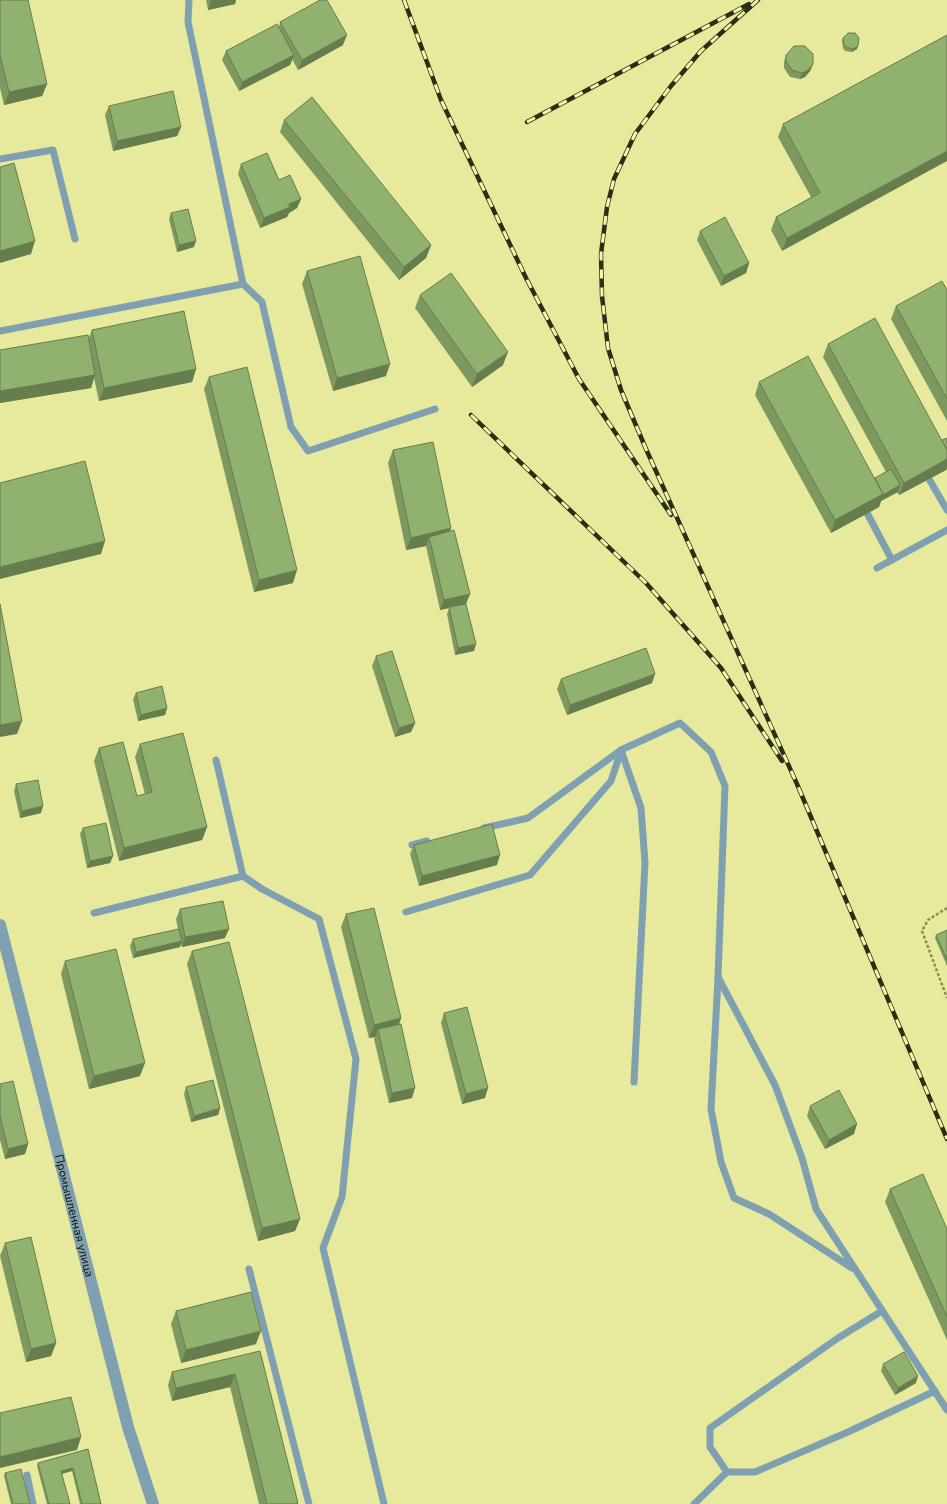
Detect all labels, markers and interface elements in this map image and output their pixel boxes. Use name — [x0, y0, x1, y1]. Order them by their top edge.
street label: Промышленная улица — [51, 1153, 97, 1279]

